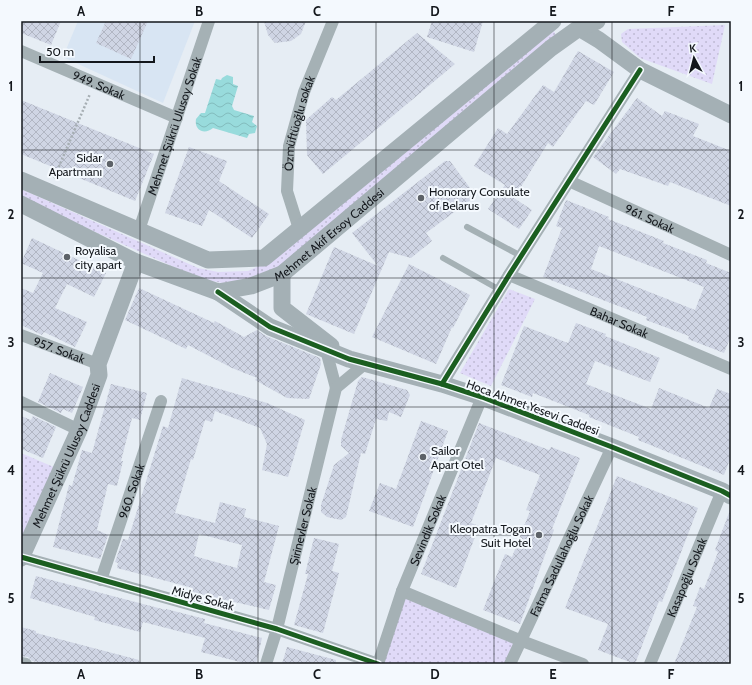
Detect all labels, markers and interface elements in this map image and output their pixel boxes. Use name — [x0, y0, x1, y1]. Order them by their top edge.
text: A — [77, 3, 86, 19]
text: B — [195, 3, 203, 19]
text: C — [313, 3, 321, 19]
text: D — [430, 3, 440, 19]
text: E — [549, 3, 557, 19]
text: F — [668, 3, 675, 19]
scale bar — [40, 38, 154, 64]
north arrow — [674, 38, 714, 78]
text: K — [689, 41, 697, 55]
text: 50 m — [46, 44, 74, 59]
street label: Mehmet Şükrü Ulusoy Sokak — [144, 54, 204, 197]
street label: 949. Sokak — [71, 67, 128, 103]
street label: Özmüftüoğlu sokak — [280, 73, 318, 171]
text: 1 — [9, 78, 13, 94]
text: 1 — [739, 78, 743, 94]
place label: Sidar Apartmanı — [49, 150, 102, 179]
marker: Sidar Apartmanı — [105, 159, 115, 169]
street label: Mehmet Akif Ersoy Caddesi — [272, 184, 387, 284]
place label: Honorary Consulate of Belarus — [429, 184, 530, 213]
marker: Honorary Consulate of Belarus — [416, 193, 426, 203]
street label: 961. Sokak — [623, 200, 678, 236]
text: 2 — [8, 206, 15, 222]
text: 2 — [738, 206, 745, 222]
place label: Royalisa city apart — [75, 243, 122, 272]
marker: Royalisa city apart — [62, 252, 72, 262]
street label: Bahar Sokak — [588, 303, 651, 341]
street label: 957. Sokak — [31, 333, 88, 366]
text: 3 — [7, 334, 15, 350]
text: 3 — [737, 334, 745, 350]
street label: Hoca Ahmet Yesevi Caddesi — [464, 376, 602, 438]
street label: Mehmet Şükrü Ulusoy Caddesi — [28, 381, 103, 530]
place label: Sailor Apart Otel — [431, 443, 484, 472]
marker: Sailor Apart Otel — [418, 452, 428, 462]
street label: 960. Sokak — [115, 461, 147, 520]
text: 4 — [7, 462, 15, 478]
text: 4 — [737, 462, 745, 478]
street label: Şirinevler Sokak — [285, 484, 319, 566]
street label: Sevindik Sokak — [406, 491, 449, 568]
street label: Fatma Sadullahoğlu Sokak — [526, 492, 596, 619]
place label: Kleopatra Togan Suit Hotel — [450, 521, 531, 550]
marker: Kleopatra Togan Suit Hotel — [534, 530, 544, 540]
street label: Kasapoğlu Sokak — [663, 535, 710, 619]
street label: Midye Sokak — [170, 583, 236, 614]
text: 5 — [8, 590, 15, 606]
text: 5 — [738, 590, 745, 606]
text: A — [77, 666, 86, 682]
text: B — [195, 666, 203, 682]
text: C — [313, 666, 321, 682]
text: D — [430, 666, 440, 682]
text: E — [549, 666, 557, 682]
text: F — [668, 666, 675, 682]

